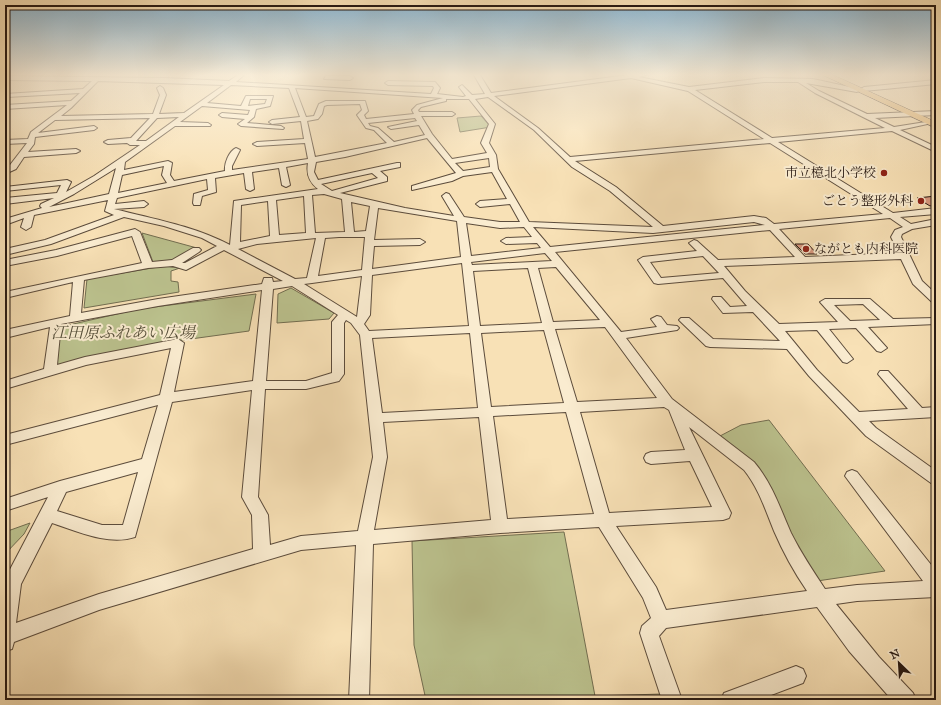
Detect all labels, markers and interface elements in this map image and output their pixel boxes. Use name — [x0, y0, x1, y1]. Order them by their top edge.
place label: 市立檍北小学校 — [785, 165, 876, 181]
marker: 市立檍北小学校 — [879, 168, 889, 178]
place label: ごとう整形外科 — [822, 193, 913, 209]
marker: ごとう整形外科 — [916, 196, 926, 206]
place label: ながとも内科医院 — [814, 241, 918, 257]
marker: ながとも内科医院 — [801, 244, 811, 254]
park label: 江田原ふれあい広場 — [51, 323, 197, 342]
north arrow — [879, 643, 919, 683]
text: N — [888, 646, 903, 662]

